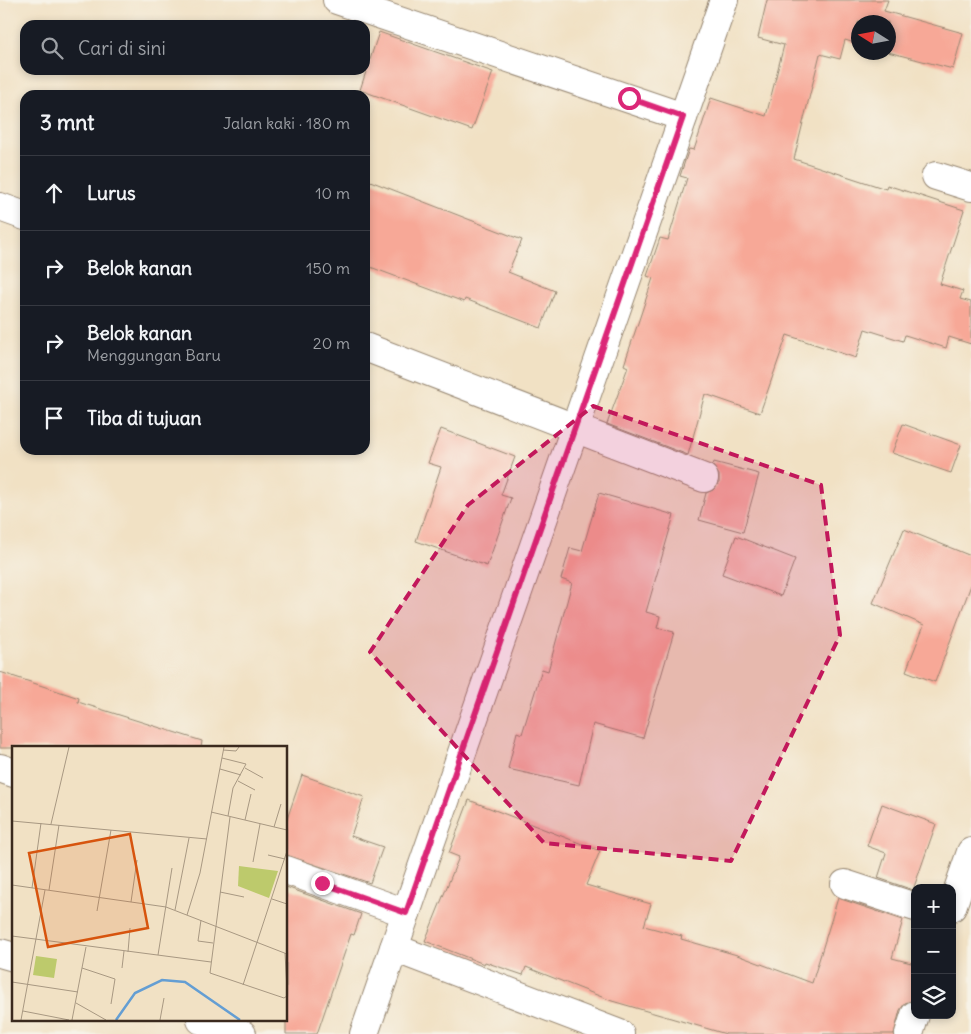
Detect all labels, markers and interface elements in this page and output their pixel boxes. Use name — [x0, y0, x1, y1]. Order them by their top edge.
north arrow — [851, 15, 896, 60]
search box — [20, 20, 370, 75]
icon: search — [38, 34, 66, 62]
text: Cari di sini — [78, 36, 166, 60]
route start — [618, 87, 641, 110]
text: 3 mnt — [40, 109, 94, 136]
text: Jalan kaki · 180 m — [223, 113, 350, 133]
icon: ahead — [40, 179, 68, 207]
text: Lurus — [87, 181, 136, 205]
text: 10 m — [315, 183, 350, 203]
icon: right — [40, 254, 68, 282]
text: Belok kanan — [87, 256, 192, 280]
text: 150 m — [306, 258, 350, 278]
text: Belok kanan — [87, 321, 192, 345]
icon: right — [40, 329, 68, 357]
text: 20 m — [313, 333, 350, 353]
text: Menggungan Baru — [87, 345, 221, 365]
icon: arrive — [40, 404, 68, 432]
text: Tiba di tujuan — [87, 406, 202, 430]
inset map — [12, 746, 288, 1022]
route end — [311, 872, 334, 895]
map controls — [911, 884, 956, 1019]
button: + — [911, 884, 956, 929]
button: − — [911, 929, 956, 974]
button: layers — [911, 974, 956, 1019]

